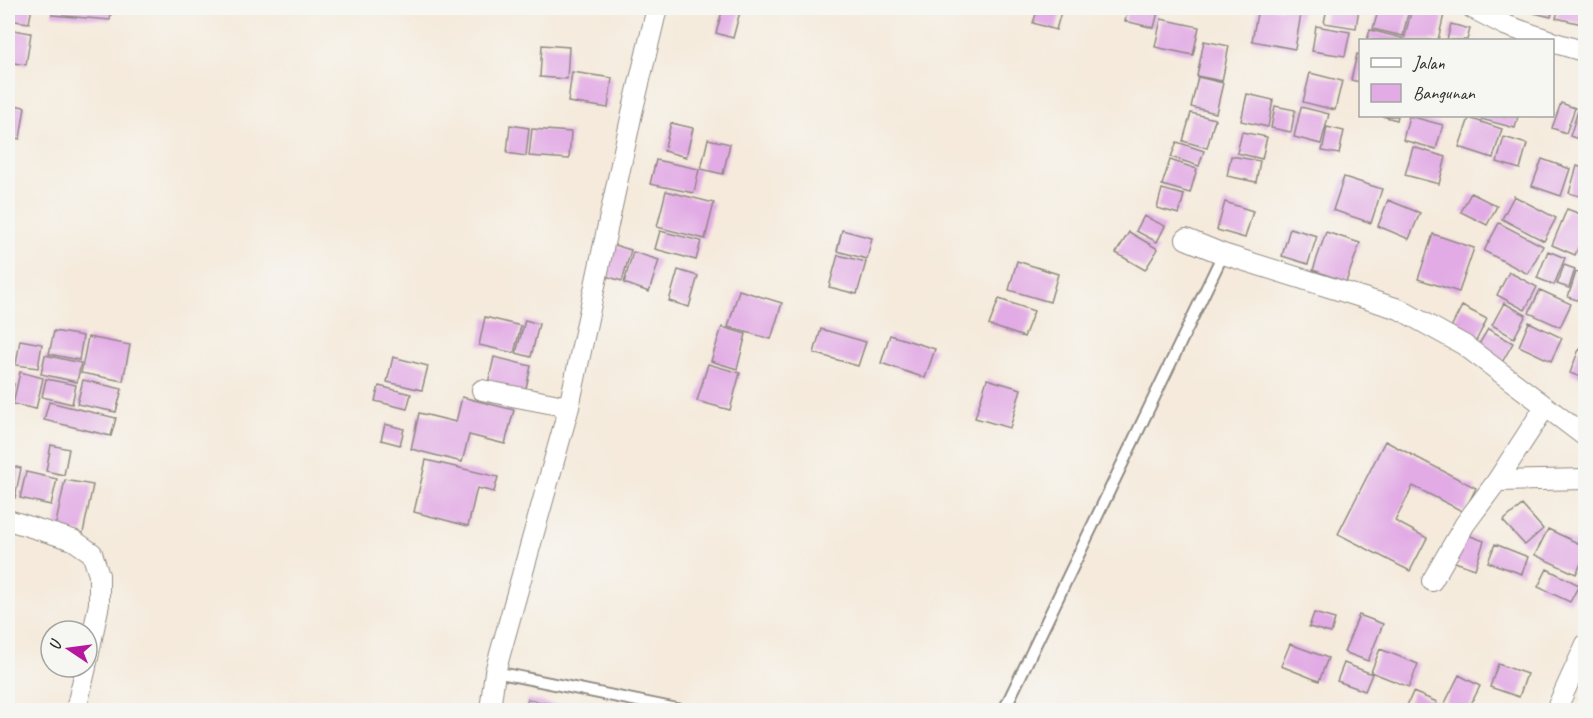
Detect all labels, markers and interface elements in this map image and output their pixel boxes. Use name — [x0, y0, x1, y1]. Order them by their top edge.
legend — [1359, 39, 1554, 117]
text: Jalan — [1412, 52, 1445, 74]
text: Bangunan — [1413, 82, 1476, 104]
north arrow — [39, 619, 99, 679]
text: U — [45, 637, 67, 652]

